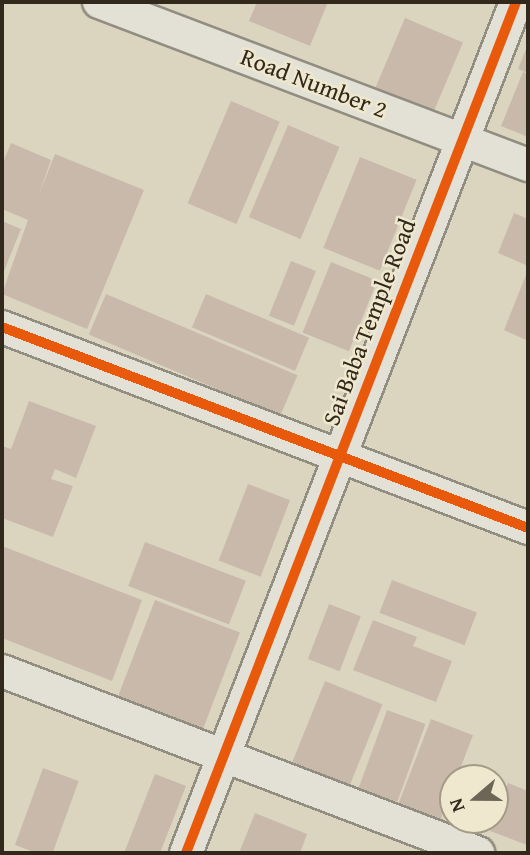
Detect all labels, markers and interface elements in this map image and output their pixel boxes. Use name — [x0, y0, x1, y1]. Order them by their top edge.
street label: Road Number 2 — [237, 42, 391, 124]
street label: Sai Baba Temple Road — [316, 215, 422, 429]
north arrow — [439, 764, 509, 834]
text: N — [441, 795, 471, 816]

